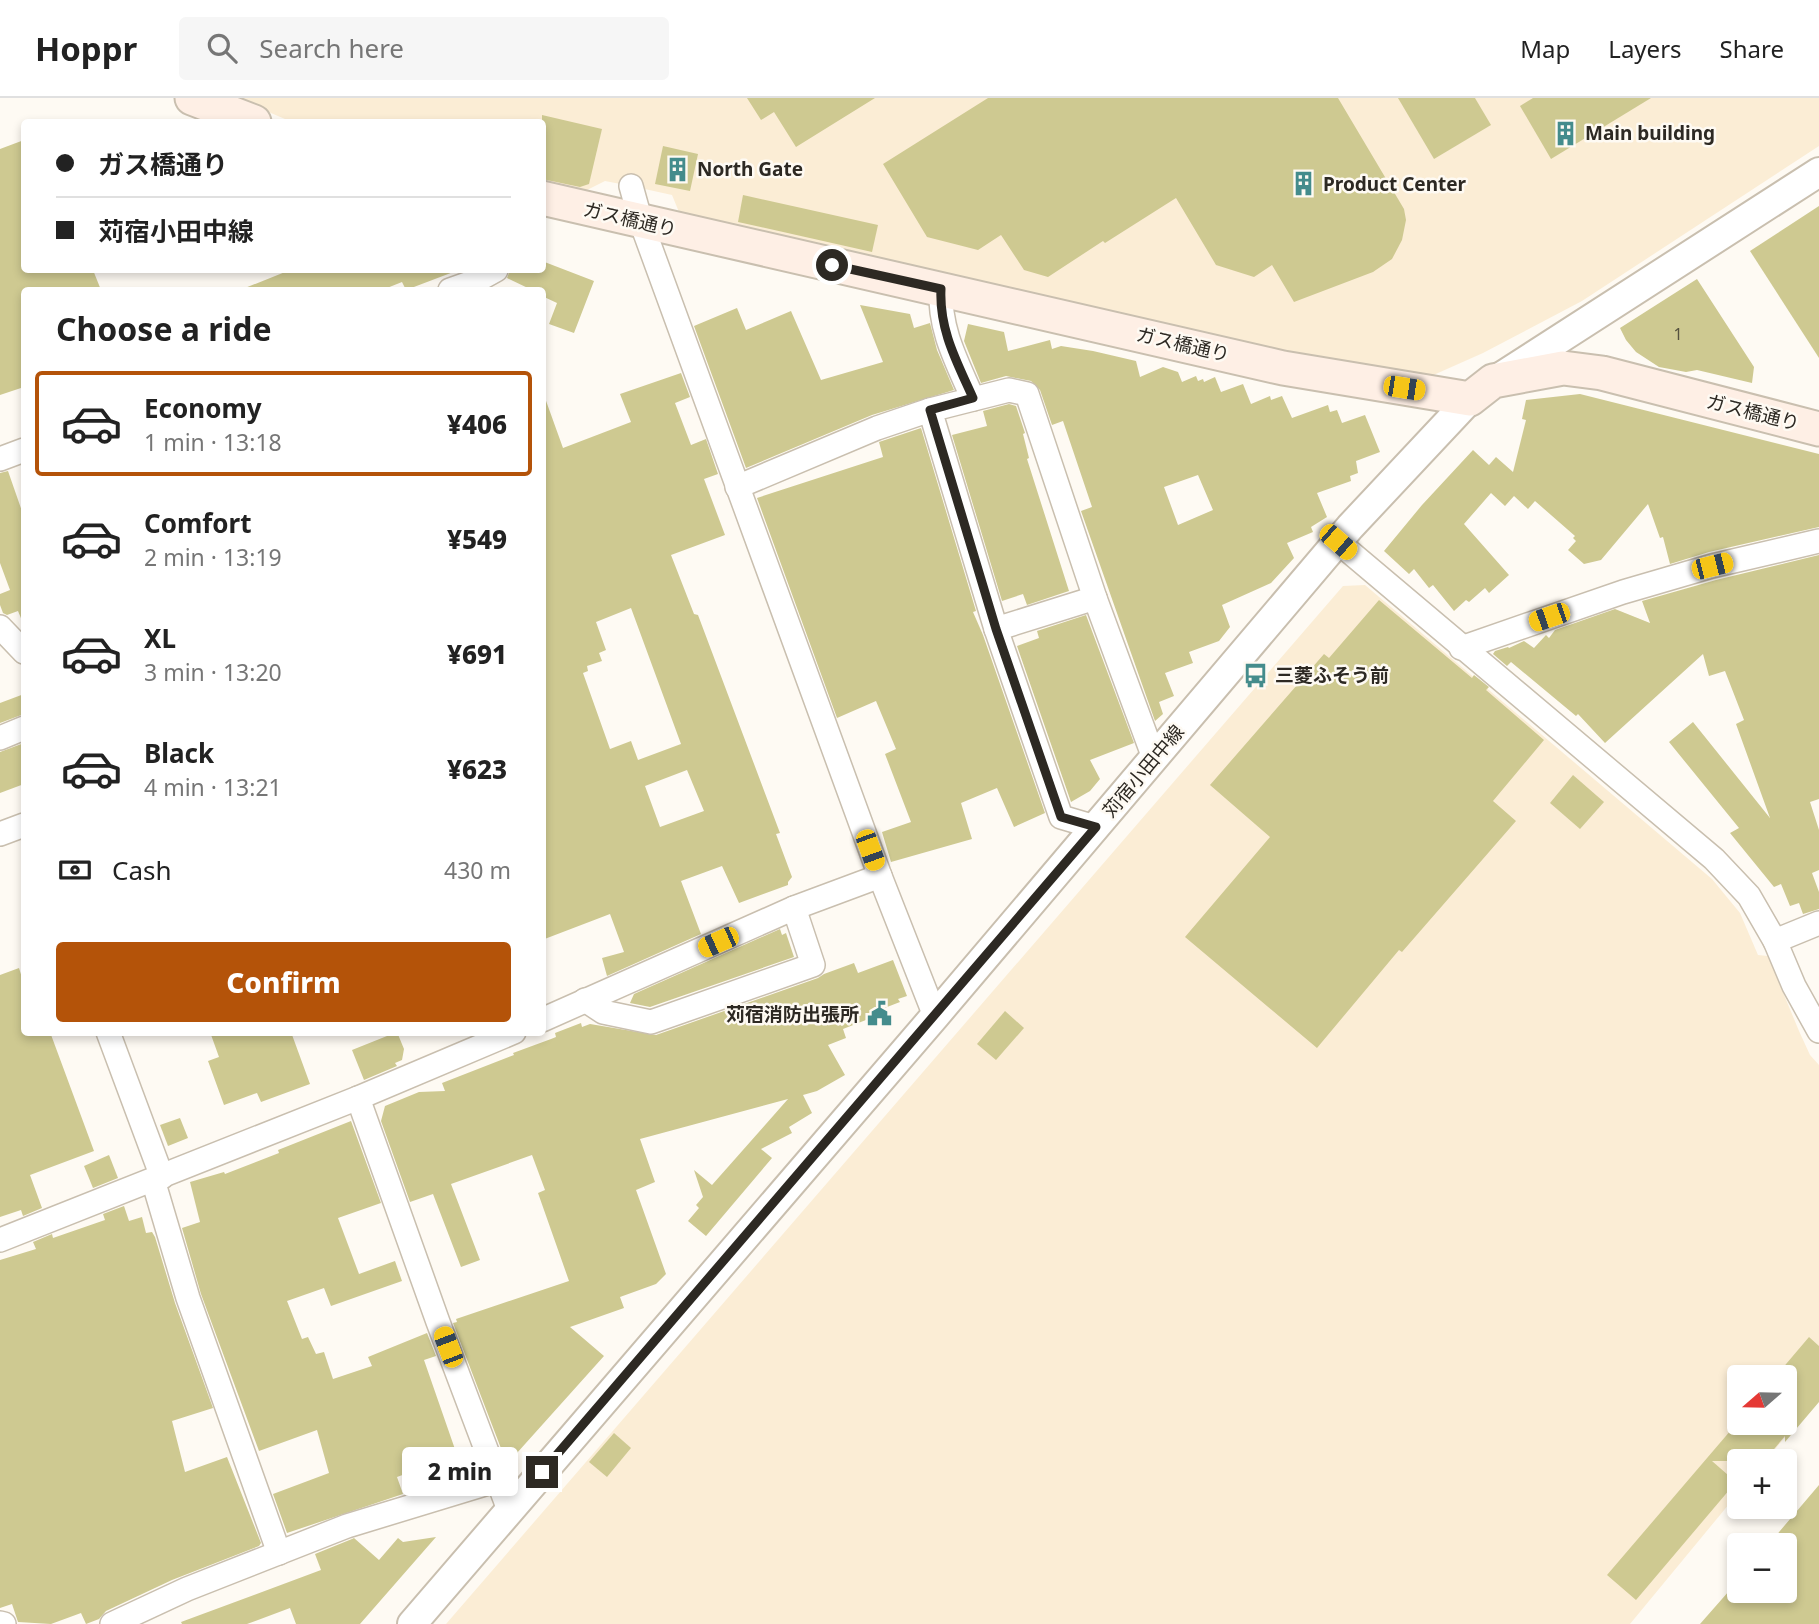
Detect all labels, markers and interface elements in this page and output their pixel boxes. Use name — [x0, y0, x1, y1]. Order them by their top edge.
search box — [179, 17, 669, 80]
text: Hoppr — [35, 26, 137, 71]
icon: search — [203, 29, 241, 67]
text: Search here — [259, 30, 404, 66]
text: Map — [1520, 32, 1570, 65]
text: Layers — [1608, 32, 1682, 65]
text: Share — [1720, 32, 1784, 65]
building icon: Main building — [1551, 119, 1579, 147]
place label: Main building — [1585, 120, 1715, 146]
text: ガス橋通り — [98, 146, 228, 182]
building icon: North Gate — [663, 155, 691, 183]
place label: North Gate — [697, 156, 803, 182]
building icon: Product Center — [1289, 170, 1317, 198]
place label: Product Center — [1323, 171, 1467, 197]
street label: ガス橋通り — [581, 196, 679, 242]
text: 苅宿小田中線 — [98, 213, 254, 249]
route start — [816, 249, 848, 281]
text: Choose a ride — [56, 307, 272, 350]
street label: ガス橋通り — [1134, 321, 1232, 367]
house number: 1 — [1673, 323, 1683, 345]
car — [1382, 374, 1427, 402]
street label: ガス橋通り — [1704, 388, 1802, 436]
text: Economy — [144, 390, 262, 426]
icon: car — [60, 392, 123, 455]
text: ¥406 — [447, 406, 507, 442]
text: 1 min · 13:18 — [144, 426, 282, 458]
text: Comfort — [144, 505, 252, 541]
icon: car — [60, 507, 123, 570]
car — [1316, 520, 1361, 564]
text: ¥549 — [447, 521, 507, 557]
text: 2 min · 13:19 — [144, 541, 282, 573]
car — [1690, 551, 1735, 581]
car — [1526, 600, 1573, 634]
text: XL — [144, 620, 176, 656]
icon: car — [60, 622, 123, 685]
text: ¥691 — [447, 636, 507, 672]
text: 3 min · 13:20 — [144, 656, 282, 688]
bus stop icon: 三菱ふそう前 — [1241, 661, 1269, 689]
place label: 三菱ふそう前 — [1275, 662, 1389, 688]
street label: 苅宿小田中線 — [1096, 719, 1190, 823]
text: Black — [144, 735, 214, 771]
icon: car — [60, 737, 123, 800]
text: ¥623 — [447, 751, 507, 787]
text: 4 min · 13:21 — [144, 771, 282, 803]
car — [853, 827, 888, 873]
icon: cash — [56, 851, 94, 889]
text: Cash — [112, 852, 172, 888]
text: 430 m — [444, 854, 511, 886]
car — [695, 924, 742, 960]
button: Confirm — [56, 942, 511, 1022]
public building icon: 苅宿消防出張所 — [865, 1000, 893, 1028]
place label: 苅宿消防出張所 — [726, 1001, 859, 1027]
car — [431, 1324, 466, 1370]
north arrow — [1727, 1365, 1797, 1435]
map controls — [1727, 1365, 1797, 1603]
callout: 2 min — [402, 1448, 518, 1496]
button: + — [1727, 1449, 1797, 1519]
text: 2 min — [428, 1455, 492, 1487]
route end — [526, 1456, 558, 1488]
button: − — [1727, 1533, 1797, 1603]

